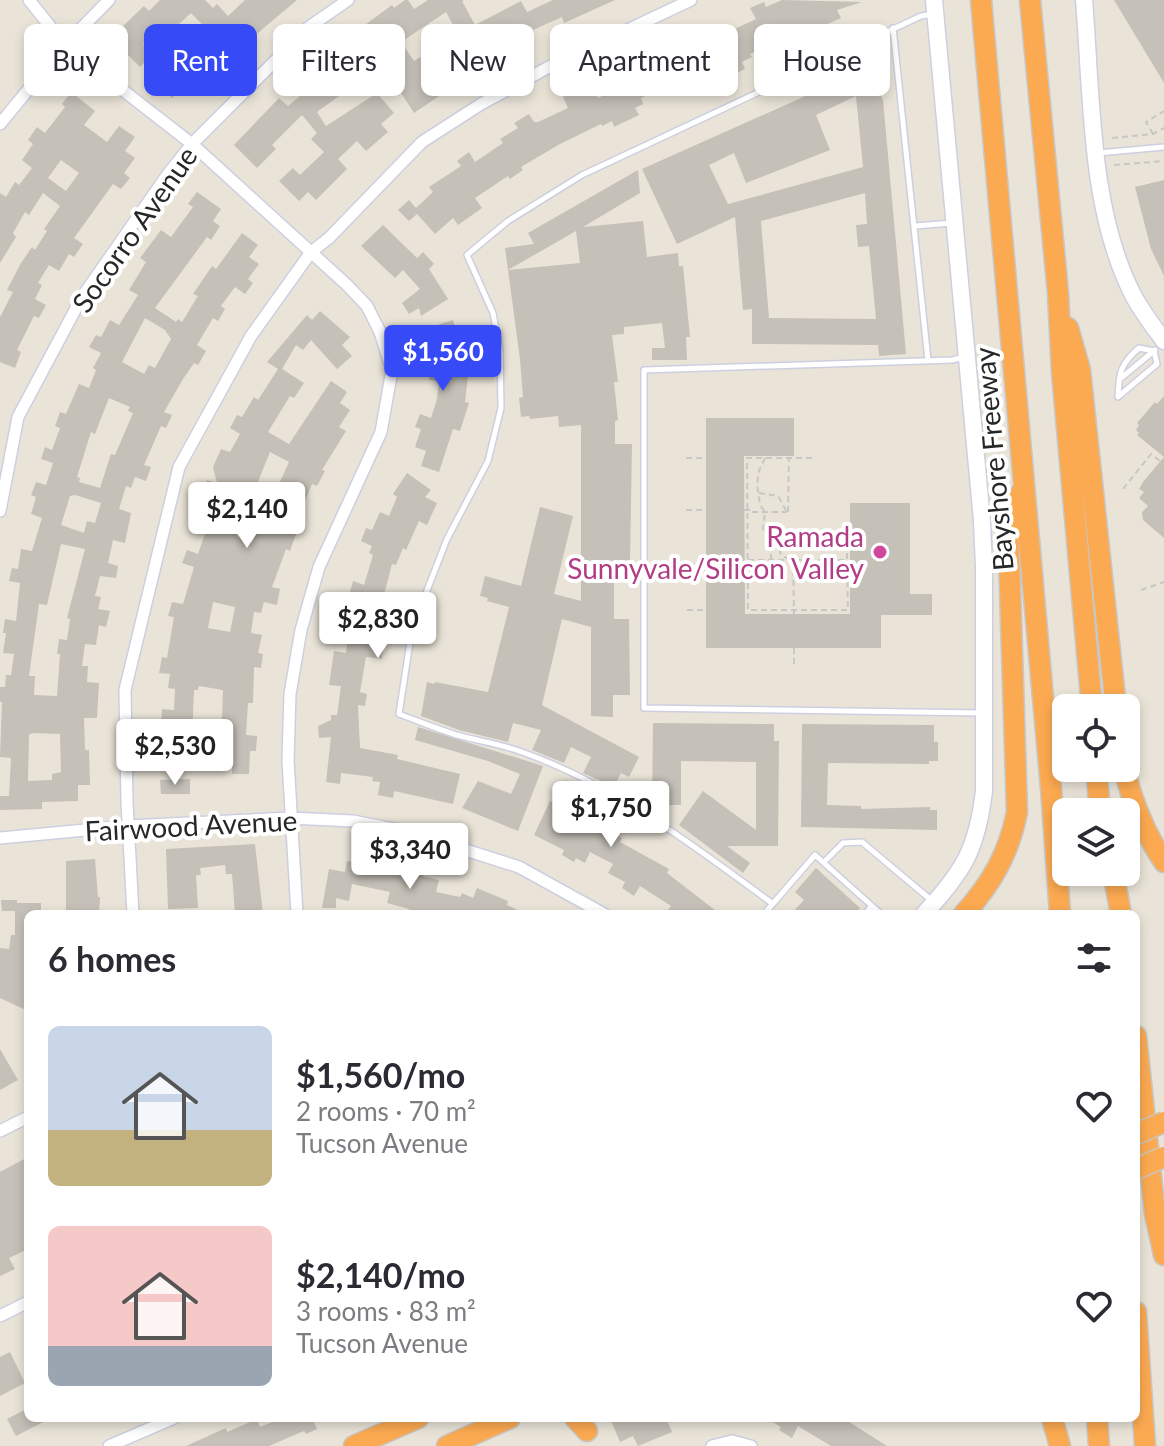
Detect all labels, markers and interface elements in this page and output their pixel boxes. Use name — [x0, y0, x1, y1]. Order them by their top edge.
chip: Buy — [24, 24, 128, 96]
chip: Rent — [144, 24, 257, 96]
chip: Filters — [273, 24, 405, 96]
chip: New — [421, 24, 534, 96]
chip: Apartment — [550, 24, 738, 96]
chip: House — [754, 24, 890, 96]
street label: Socorro Avenue — [64, 140, 204, 318]
pin: $1,560 — [378, 325, 508, 393]
text: $1,560 — [402, 335, 484, 367]
street label: Bayshore Freeway — [966, 345, 1020, 572]
pin: $2,140 — [182, 482, 312, 550]
text: $2,140 — [206, 492, 288, 524]
place label: Ramada Sunnyvale/Silicon Valley — [567, 519, 865, 585]
marker: Ramada Sunnyvale/Silicon Valley — [871, 543, 889, 561]
pin: $2,830 — [313, 592, 443, 660]
text: $2,830 — [337, 602, 419, 634]
map controls — [1052, 694, 1140, 886]
button: locate — [1052, 694, 1140, 782]
pin: $2,530 — [110, 719, 240, 787]
text: $2,530 — [134, 729, 216, 761]
pin: $1,750 — [546, 781, 676, 849]
text: $1,750 — [570, 791, 652, 823]
button: layers — [1052, 798, 1140, 886]
street label: Fairwood Avenue — [84, 802, 298, 848]
pin: $3,340 — [345, 823, 475, 891]
text: $3,340 — [369, 833, 451, 865]
icon: filters — [1072, 936, 1116, 980]
text: 6 homes — [48, 938, 176, 979]
text: $1,560/mo — [296, 1054, 465, 1095]
icon: home — [112, 1058, 208, 1154]
icon: heart — [1072, 1084, 1116, 1128]
text: 2 rooms · 70 m² — [296, 1095, 476, 1127]
text: Tucson Avenue — [296, 1127, 468, 1159]
text: $2,140/mo — [296, 1254, 465, 1295]
icon: home — [112, 1258, 208, 1354]
icon: heart — [1072, 1284, 1116, 1328]
text: 3 rooms · 83 m² — [296, 1295, 476, 1327]
text: Tucson Avenue — [296, 1327, 468, 1359]

